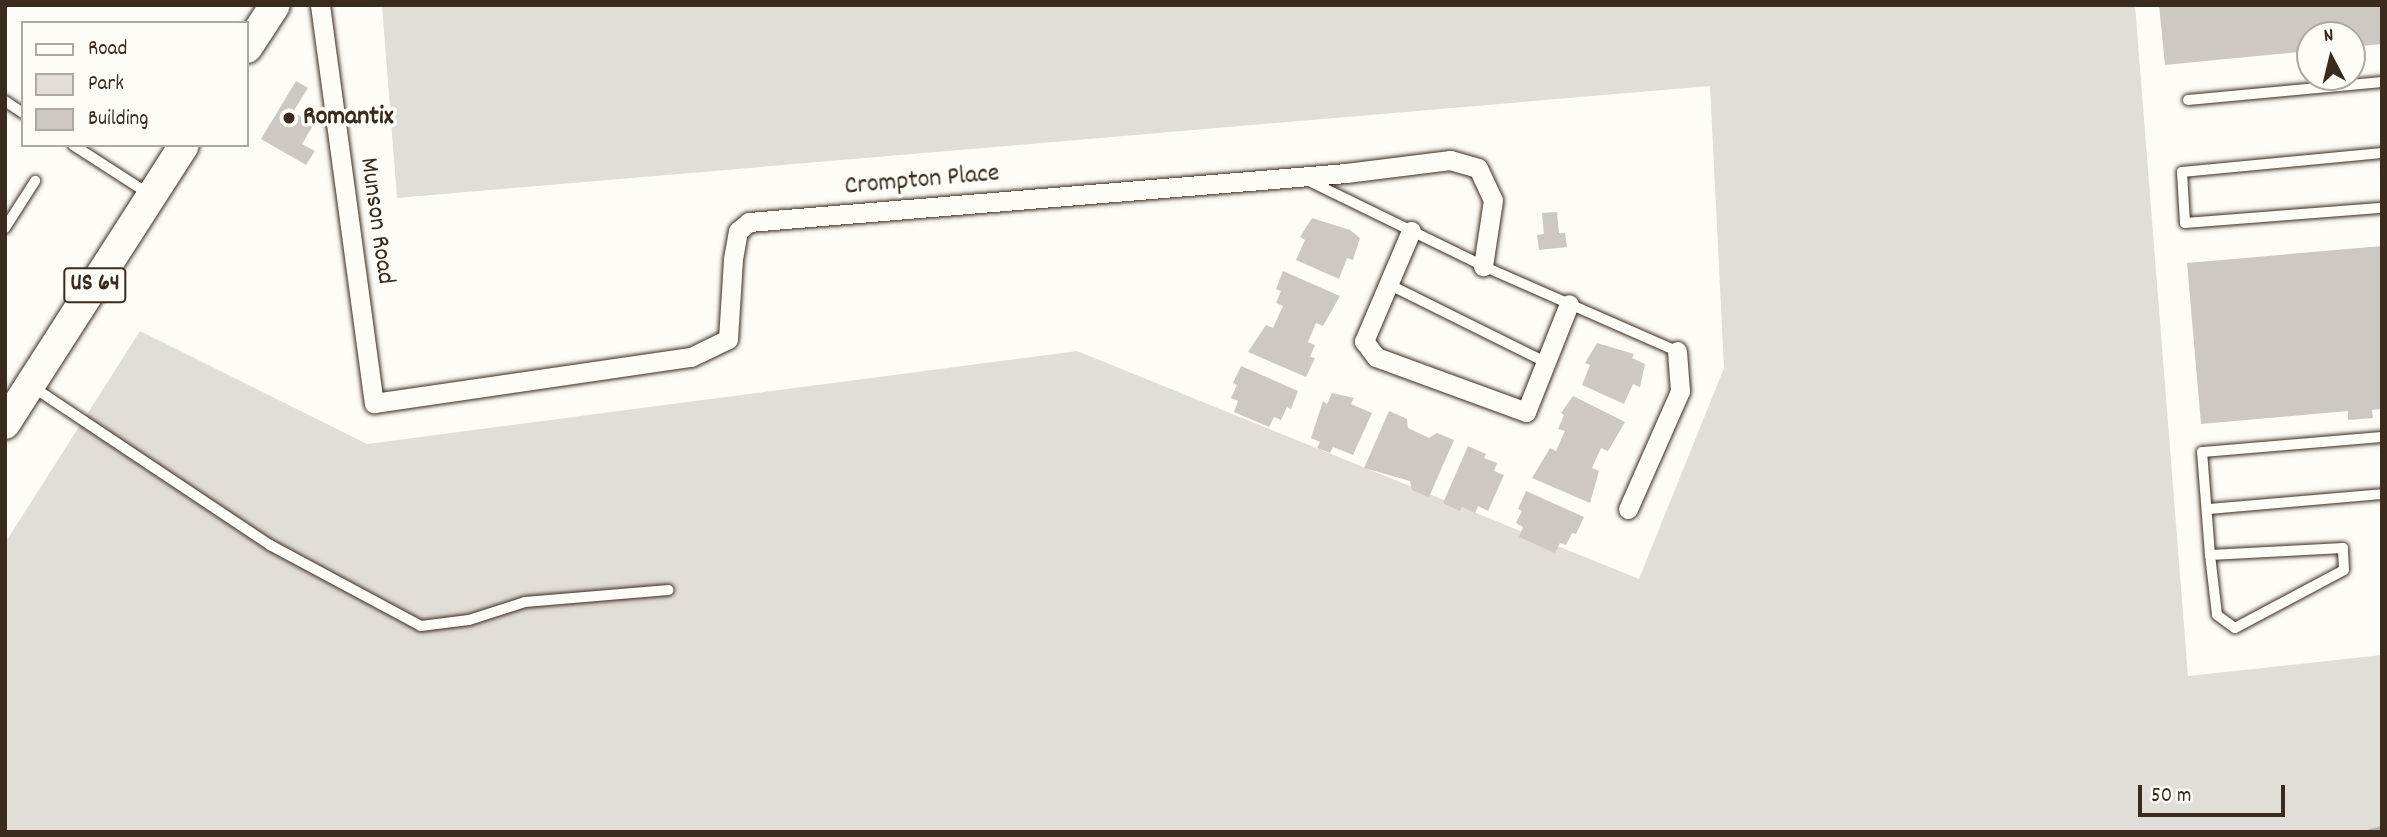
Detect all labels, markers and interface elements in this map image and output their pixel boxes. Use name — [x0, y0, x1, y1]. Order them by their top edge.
legend — [21, 21, 248, 147]
north arrow — [2296, 21, 2366, 91]
text: N — [2322, 23, 2335, 51]
text: Road — [88, 35, 127, 65]
text: Park — [88, 70, 124, 100]
place label: Romantix — [303, 102, 393, 134]
text: Building — [88, 105, 148, 135]
marker: Romantix — [281, 110, 297, 126]
street label: Munson Road — [352, 156, 400, 286]
street label: Crompton Place — [843, 159, 1001, 203]
road number: US 64 — [62, 264, 128, 306]
scale bar — [2142, 770, 2289, 814]
text: 50 m — [2151, 782, 2191, 812]

